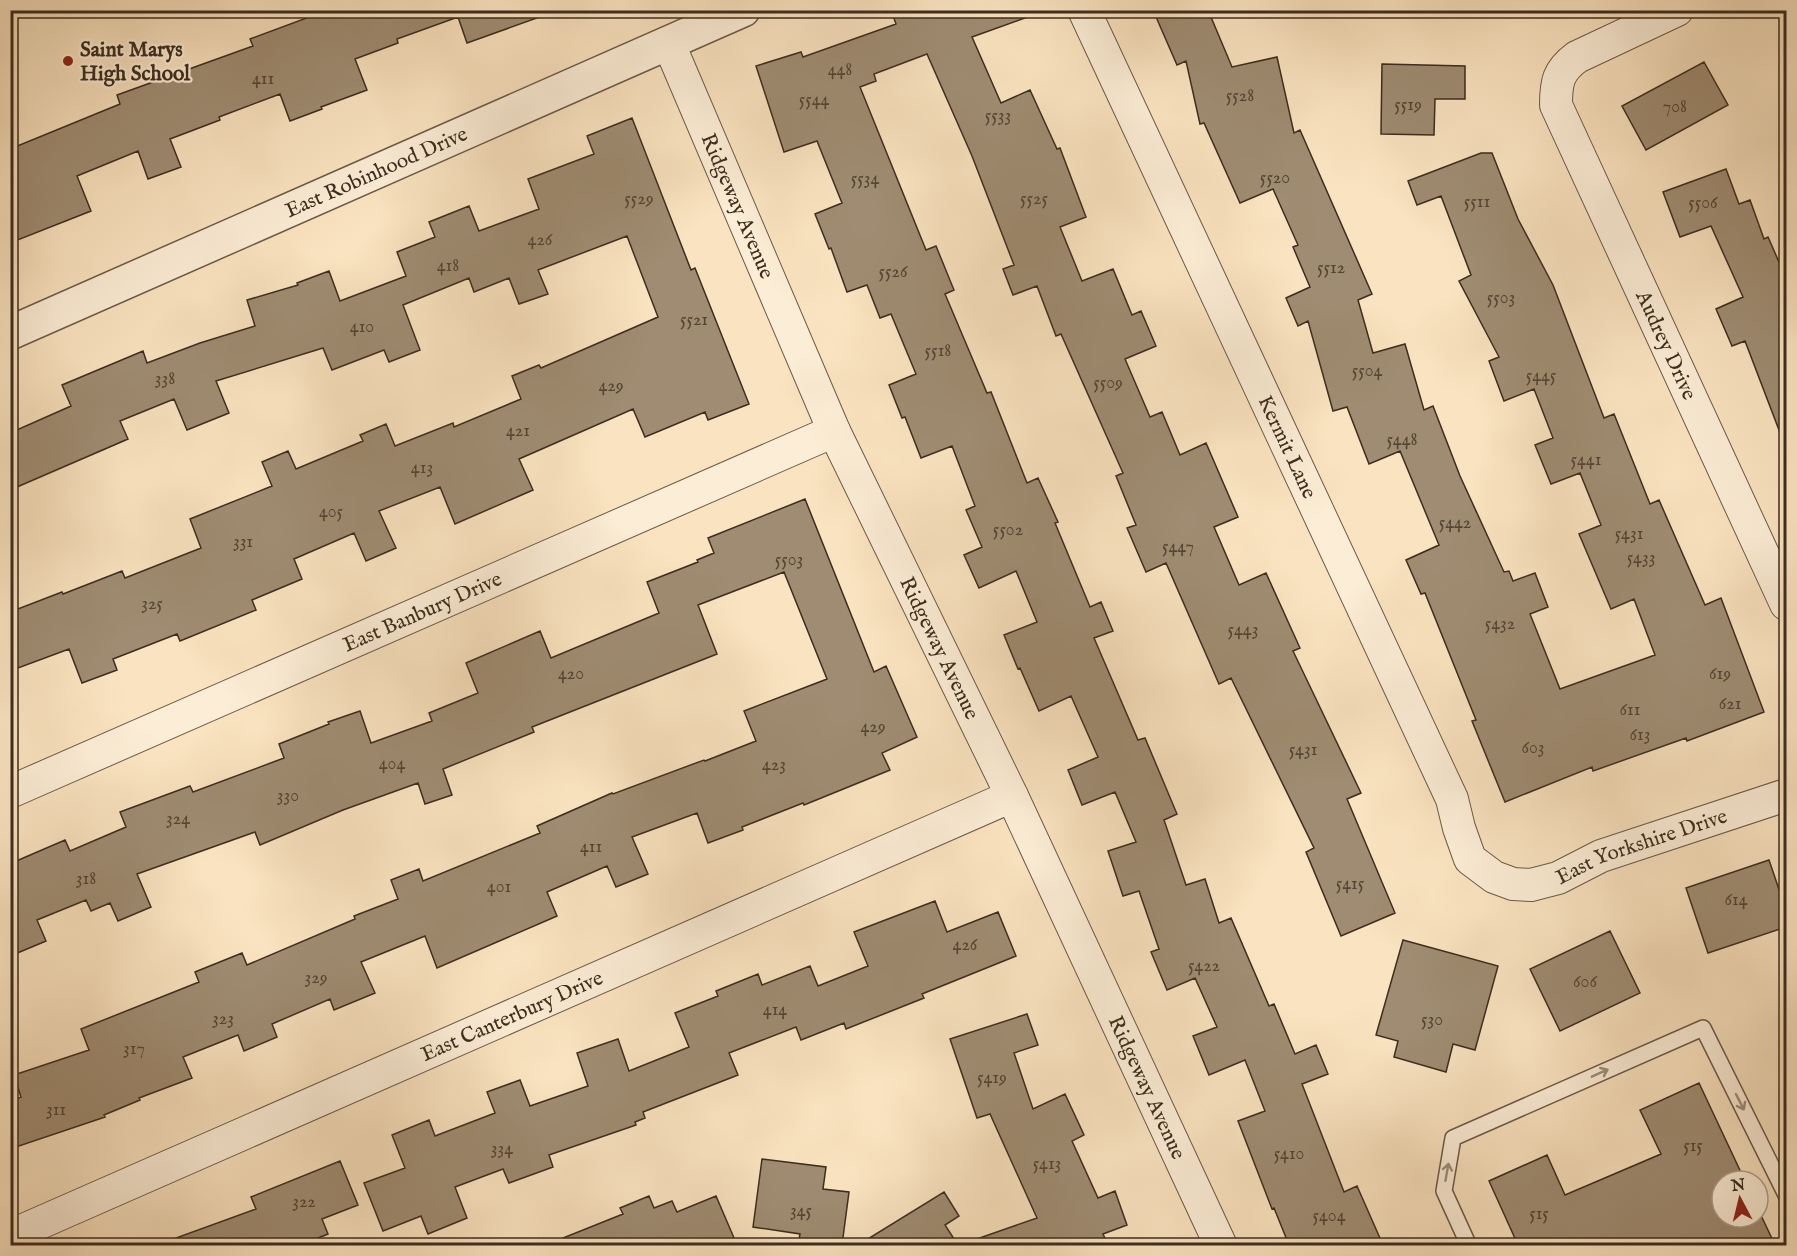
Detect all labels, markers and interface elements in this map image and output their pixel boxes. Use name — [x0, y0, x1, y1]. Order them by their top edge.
place label: Saint Marys High School — [80, 37, 191, 88]
marker: Saint Marys High School — [61, 54, 75, 68]
house number: 448 — [828, 59, 852, 82]
house number: 411 — [252, 68, 274, 91]
house number: 5528 — [1226, 85, 1254, 108]
house number: 5544 — [799, 89, 829, 112]
house number: 5519 — [1394, 94, 1422, 117]
house number: 708 — [1663, 96, 1687, 119]
house number: 5533 — [985, 105, 1011, 128]
street label: East Robinhood Drive — [281, 121, 472, 225]
street label: Ridgeway Avenue — [694, 130, 780, 284]
house number: 5520 — [1260, 167, 1290, 190]
house number: 5534 — [851, 168, 879, 191]
house number: 5529 — [624, 188, 654, 211]
house number: 5525 — [1020, 188, 1048, 211]
house number: 5511 — [1464, 191, 1490, 214]
house number: 5506 — [1688, 192, 1718, 215]
house number: 426 — [528, 229, 553, 252]
house number: 418 — [437, 255, 459, 278]
house number: 5512 — [1317, 257, 1345, 280]
house number: 5526 — [878, 261, 908, 284]
street label: Audrey Drive — [1628, 286, 1702, 405]
house number: 5503 — [1487, 287, 1515, 310]
house number: 5521 — [680, 309, 708, 332]
house number: 410 — [350, 316, 374, 339]
house number: 5518 — [925, 340, 951, 363]
house number: 5504 — [1352, 360, 1382, 383]
house number: 5445 — [1526, 365, 1557, 388]
house number: 338 — [155, 368, 175, 391]
house number: 5509 — [1093, 372, 1123, 395]
house number: 429 — [598, 375, 624, 398]
street label: Kermit Lane — [1251, 391, 1322, 504]
house number: 421 — [506, 420, 530, 443]
house number: 5448 — [1386, 429, 1418, 452]
house number: 5441 — [1571, 449, 1601, 472]
house number: 413 — [411, 457, 433, 480]
house number: 405 — [319, 501, 344, 524]
house number: 5442 — [1439, 512, 1471, 535]
house number: 5502 — [993, 519, 1023, 542]
house number: 5431 — [1615, 523, 1643, 546]
house number: 331 — [233, 531, 253, 554]
house number: 5447 — [1162, 536, 1194, 559]
house number: 5433 — [1627, 547, 1655, 570]
house number: 5503 — [775, 549, 803, 572]
street label: East Banbury Drive — [339, 566, 507, 659]
street label: Ridgeway Avenue — [892, 573, 985, 725]
house number: 325 — [141, 593, 163, 616]
house number: 5432 — [1485, 613, 1515, 636]
house number: 5443 — [1228, 619, 1258, 642]
house number: 420 — [558, 663, 584, 686]
house number: 619 — [1709, 663, 1731, 686]
house number: 621 — [1719, 693, 1741, 716]
house number: 611 — [1620, 699, 1640, 722]
house number: 429 — [860, 716, 886, 739]
house number: 613 — [1630, 724, 1650, 747]
house number: 603 — [1521, 737, 1545, 760]
house number: 5431 — [1289, 739, 1317, 762]
house number: 404 — [379, 753, 405, 776]
house number: 423 — [762, 754, 786, 777]
house number: 330 — [277, 785, 299, 808]
street label: East Yorkshire Drive — [1552, 803, 1731, 892]
house number: 324 — [166, 808, 190, 831]
house number: 411 — [580, 836, 602, 859]
house number: 318 — [76, 868, 96, 891]
house number: 5415 — [1336, 873, 1365, 896]
house number: 401 — [487, 876, 511, 899]
house number: 614 — [1724, 889, 1748, 912]
house number: 426 — [953, 934, 978, 957]
house number: 5422 — [1188, 955, 1220, 978]
street label: East Canterbury Drive — [417, 965, 608, 1069]
house number: 329 — [304, 967, 328, 990]
house number: 606 — [1573, 971, 1597, 994]
house number: 414 — [763, 999, 787, 1022]
house number: 323 — [212, 1008, 234, 1031]
house number: 530 — [1421, 1009, 1443, 1032]
street label: Ridgeway Avenue — [1101, 1012, 1191, 1164]
house number: 317 — [123, 1038, 145, 1061]
house number: 5419 — [977, 1067, 1007, 1090]
one-way arrow — [1591, 1067, 1609, 1078]
one-way arrow — [1734, 1093, 1746, 1110]
house number: 311 — [46, 1099, 66, 1122]
house number: 515 — [1683, 1135, 1703, 1158]
house number: 334 — [491, 1138, 513, 1161]
house number: 5410 — [1274, 1143, 1304, 1166]
house number: 5413 — [1033, 1153, 1061, 1176]
one-way arrow — [1442, 1162, 1453, 1182]
north arrow — [1710, 1169, 1770, 1229]
text: N — [1729, 1175, 1747, 1197]
house number: 322 — [292, 1191, 316, 1214]
house number: 345 — [790, 1200, 812, 1223]
house number: 515 — [1529, 1203, 1549, 1226]
house number: 5404 — [1313, 1205, 1346, 1228]

